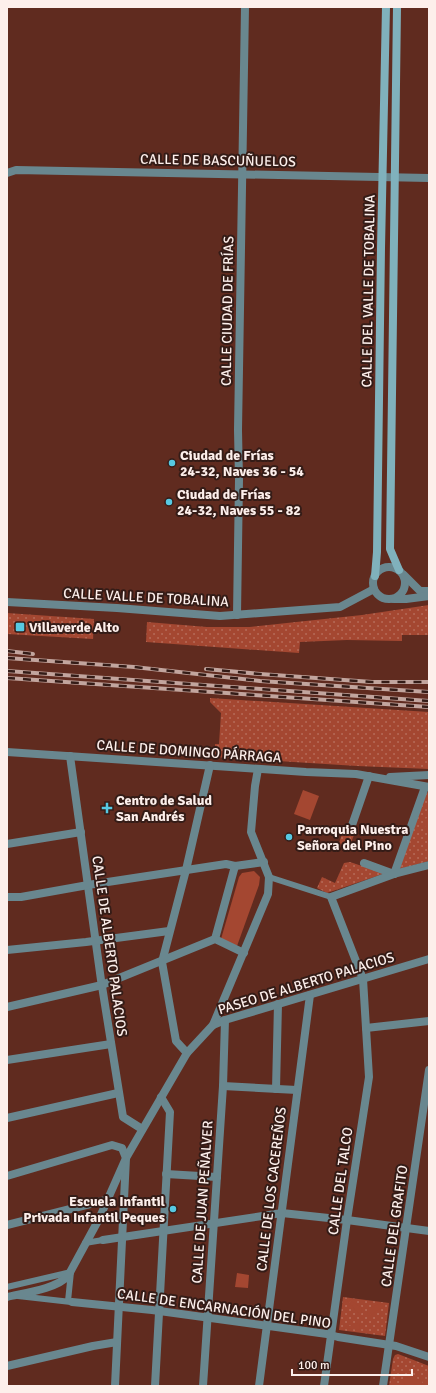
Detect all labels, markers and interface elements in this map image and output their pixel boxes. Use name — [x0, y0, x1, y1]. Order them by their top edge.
street label: CALLE DE BASCUÑUELOS — [140, 151, 296, 170]
street label: CALLE DEL VALLE DE TOBALINA — [358, 194, 379, 388]
street label: CALLE CIUDAD DE FRÍAS — [218, 236, 237, 386]
place label: Ciudad de Frías 24-32, Naves 36 - 54 — [180, 447, 304, 480]
marker: Ciudad de Frías 24-32, Naves 36 - 54 — [167, 458, 177, 468]
place label: Ciudad de Frías 24-32, Naves 55 - 82 — [177, 486, 301, 519]
marker: Ciudad de Frías 24-32, Naves 55 - 82 — [164, 497, 174, 507]
street label: CALLE VALLE DE TOBALINA — [63, 585, 230, 610]
place label: Villaverde Alto — [29, 619, 119, 636]
marker: Villaverde Alto — [14, 621, 26, 633]
street label: CALLE DE DOMINGO PÁRRAGA — [96, 737, 282, 766]
place label: Centro de Salud San Andrés — [116, 792, 212, 825]
marker: Centro de Salud San Andrés — [101, 802, 113, 814]
place label: Parroquia Nuestra Señora del Pino — [297, 821, 408, 854]
marker: Parroquia Nuestra Señora del Pino — [284, 832, 294, 842]
street label: CALLE DE ALBERTO PALACIOS — [88, 855, 131, 1038]
street label: PASEO DE ALBERTO PALACIOS — [216, 948, 397, 1018]
street label: CALLE DE LOS CACEREÑOS — [253, 1106, 290, 1272]
street label: CALLE DE JUAN PEÑALVER — [188, 1120, 217, 1284]
street label: CALLE DEL TALCO — [325, 1126, 356, 1236]
street label: CALLE DEL GRAFITO — [378, 1164, 411, 1288]
place label: Escuela Infantil Privada Infantil Peques — [23, 1193, 166, 1226]
marker: Escuela Infantil Privada Infantil Peques — [168, 1204, 178, 1214]
street label: CALLE DE ENCARNACIÓN DEL PINO — [116, 1285, 332, 1332]
scale bar — [292, 1351, 412, 1377]
text: 100 m — [298, 1358, 330, 1373]

